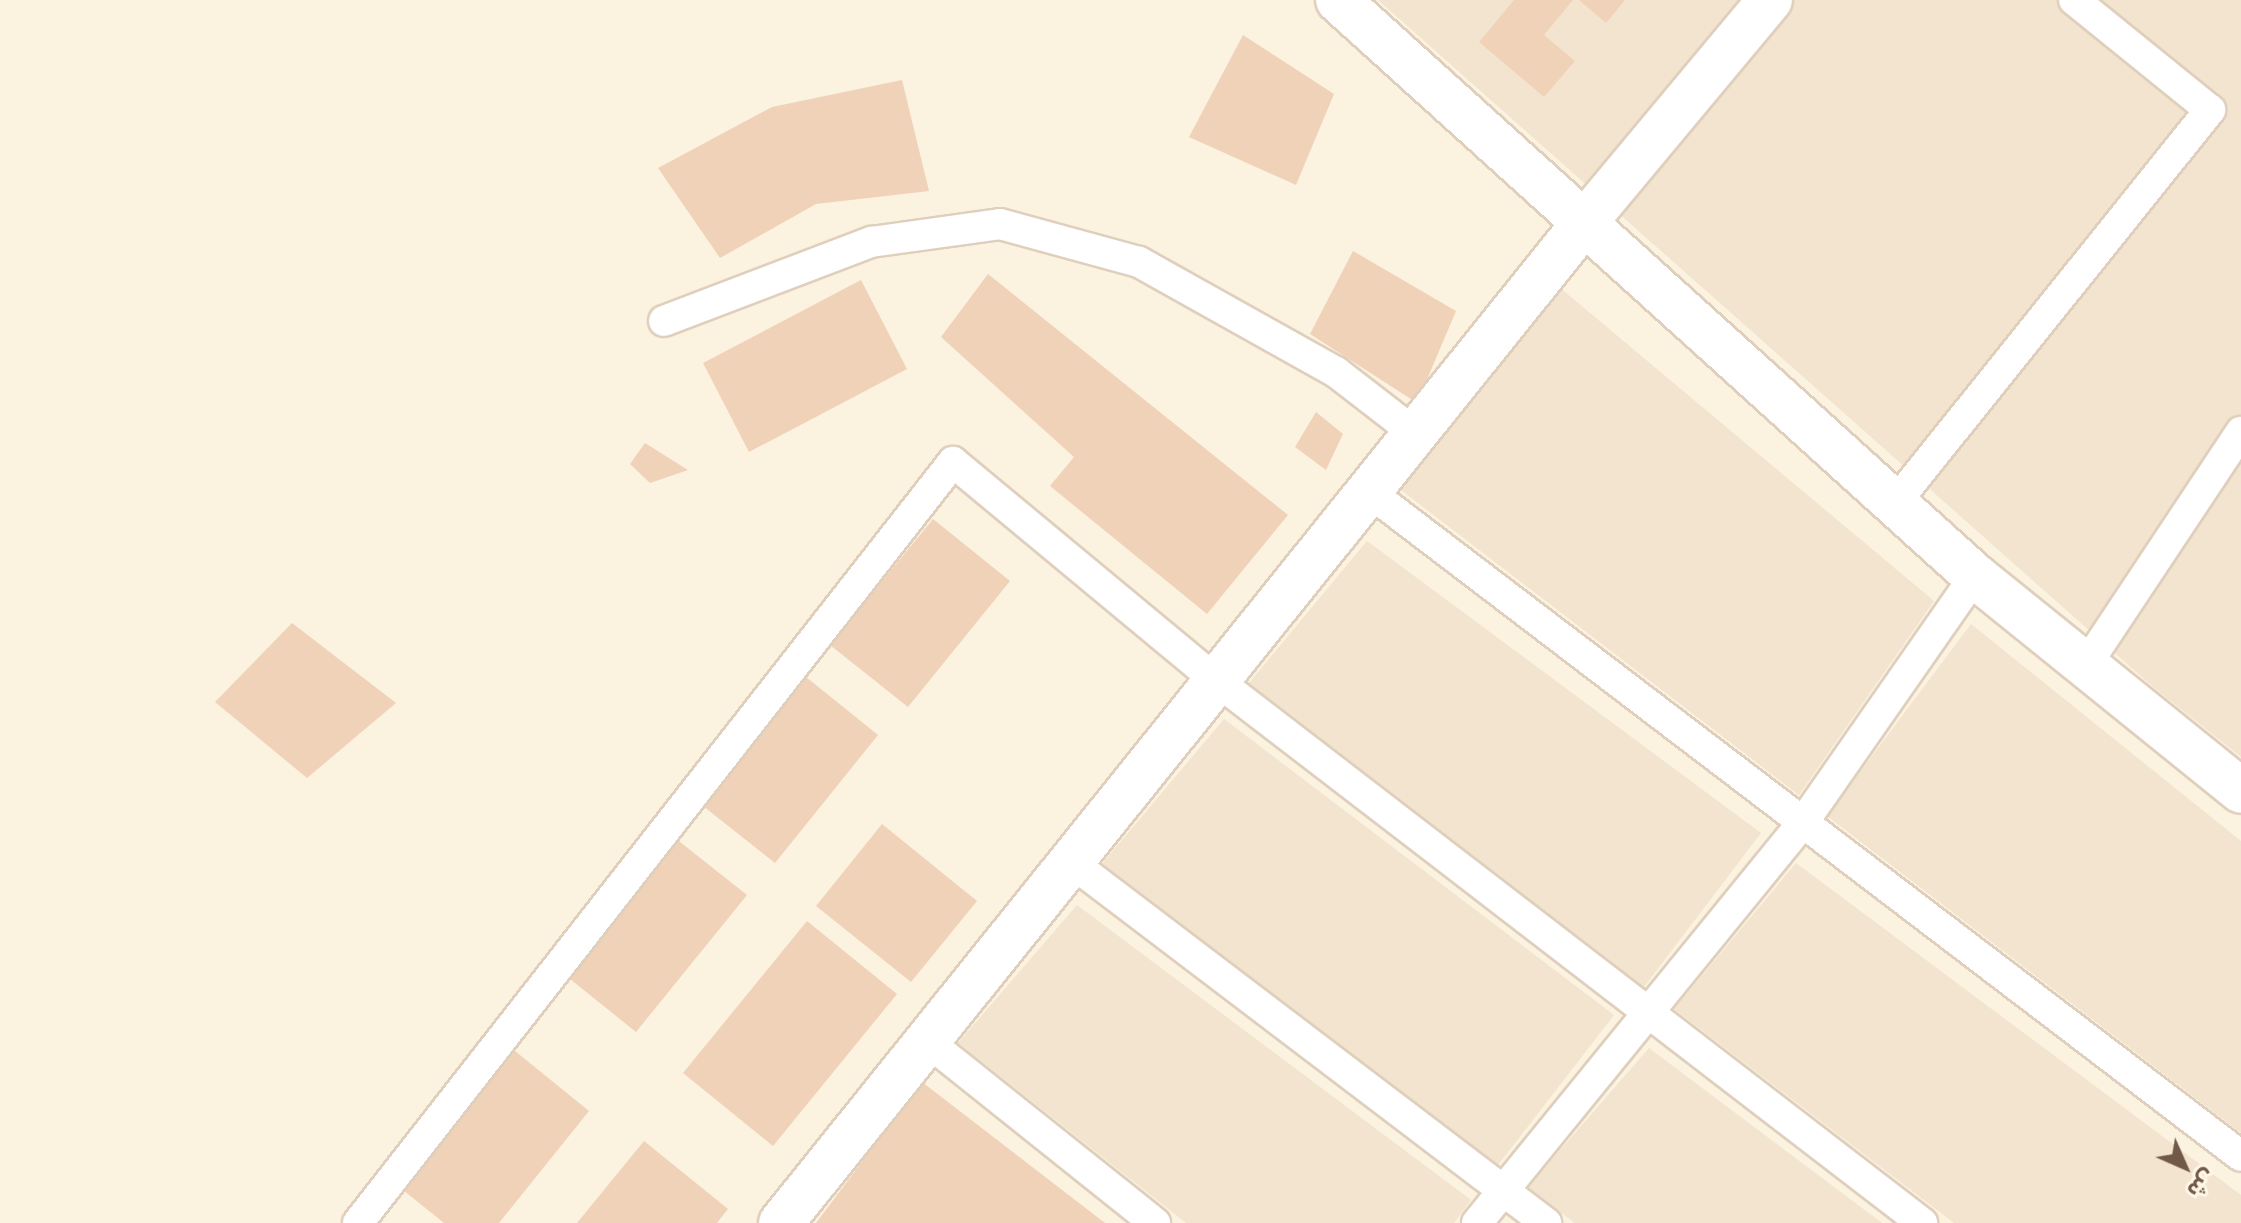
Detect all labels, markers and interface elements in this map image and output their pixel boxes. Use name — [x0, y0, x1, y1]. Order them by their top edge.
north arrow — [2145, 1127, 2225, 1207]
text: ش — [2181, 1163, 2223, 1205]

